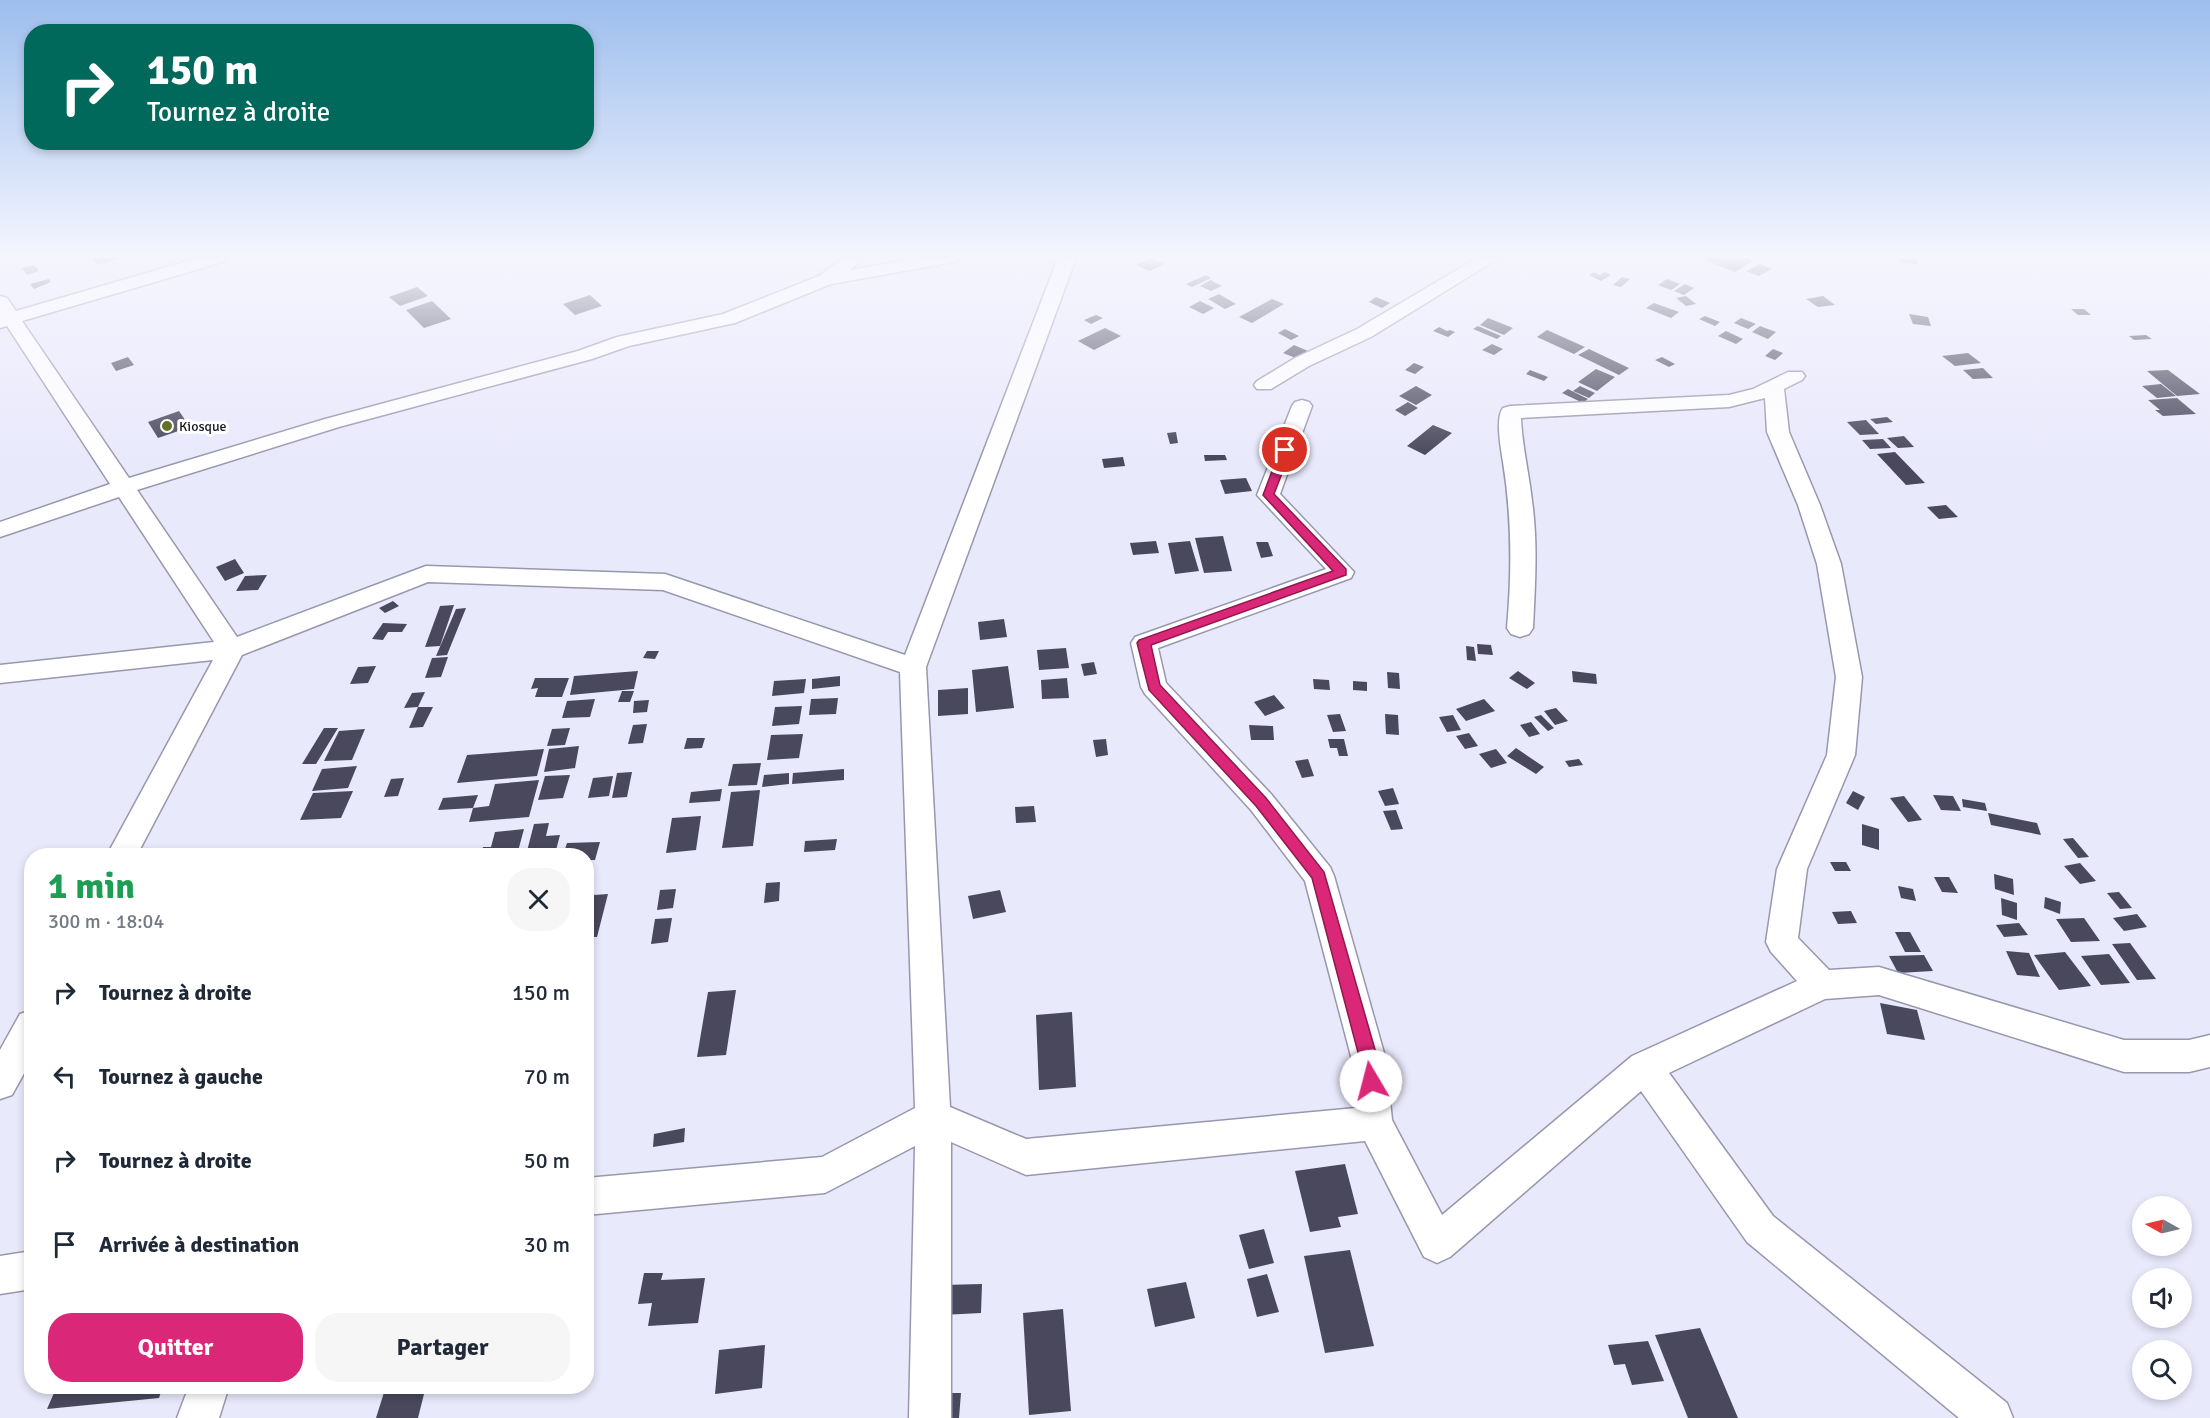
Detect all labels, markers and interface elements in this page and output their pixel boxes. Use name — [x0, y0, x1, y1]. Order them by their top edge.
text: 150 m — [147, 45, 258, 96]
icon: right — [48, 48, 126, 126]
text: Tournez à droite — [147, 96, 330, 129]
place label: Kiosque — [179, 418, 227, 435]
marker: Kiosque — [160, 419, 174, 433]
pin — [1259, 424, 1310, 475]
icon: arrive — [1268, 433, 1301, 466]
text: 1 min — [48, 864, 135, 909]
button: close — [507, 868, 570, 931]
text: 300 m · 18:04 — [48, 909, 164, 934]
icon: right — [48, 976, 81, 1009]
text: Tournez à droite — [99, 979, 252, 1006]
text: 150 m — [512, 979, 570, 1006]
position arrow — [1339, 1049, 1403, 1113]
icon: left — [48, 1060, 81, 1093]
text: Tournez à gauche — [99, 1063, 263, 1090]
text: 70 m — [524, 1063, 570, 1090]
icon: right — [48, 1144, 81, 1177]
text: Tournez à droite — [99, 1147, 252, 1174]
text: 50 m — [524, 1147, 570, 1174]
north arrow — [2132, 1196, 2192, 1256]
map controls — [2132, 1196, 2192, 1400]
icon: arrive — [48, 1228, 81, 1261]
text: Arrivée à destination — [99, 1231, 299, 1258]
text: 30 m — [524, 1231, 570, 1258]
button: sound — [2132, 1268, 2192, 1328]
button: Quitter — [48, 1313, 303, 1382]
button: Partager — [315, 1313, 570, 1382]
button: search — [2132, 1340, 2192, 1400]

